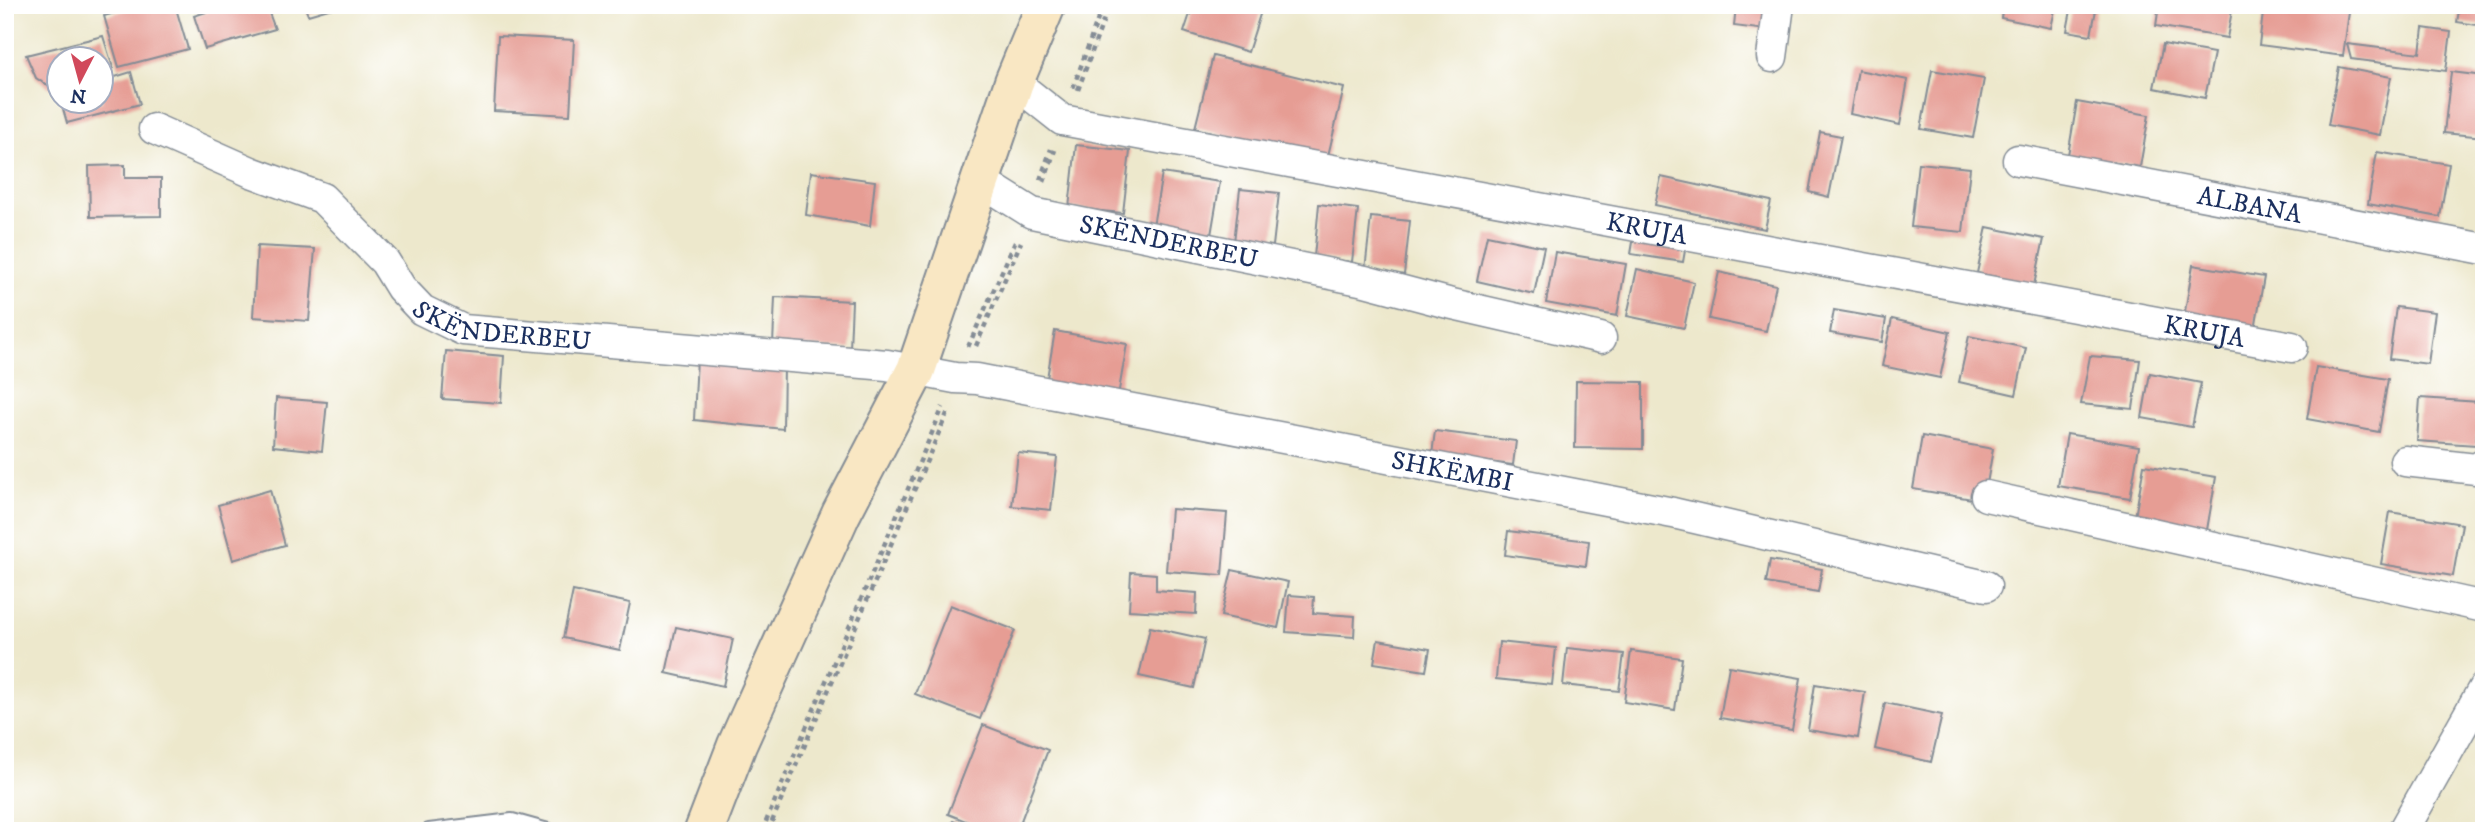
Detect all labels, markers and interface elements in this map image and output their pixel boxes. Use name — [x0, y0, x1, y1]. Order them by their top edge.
north arrow — [46, 46, 116, 116]
text: N — [69, 83, 87, 108]
street label: ALBANA — [2195, 180, 2305, 232]
street label: KRUJA — [1603, 206, 1690, 253]
street label: SKËNDERBEU — [1077, 208, 1261, 277]
street label: SKËNDERBEU — [404, 294, 592, 359]
street label: KRUJA — [2161, 309, 2248, 356]
street label: SHKËMBI — [1389, 444, 1516, 500]

